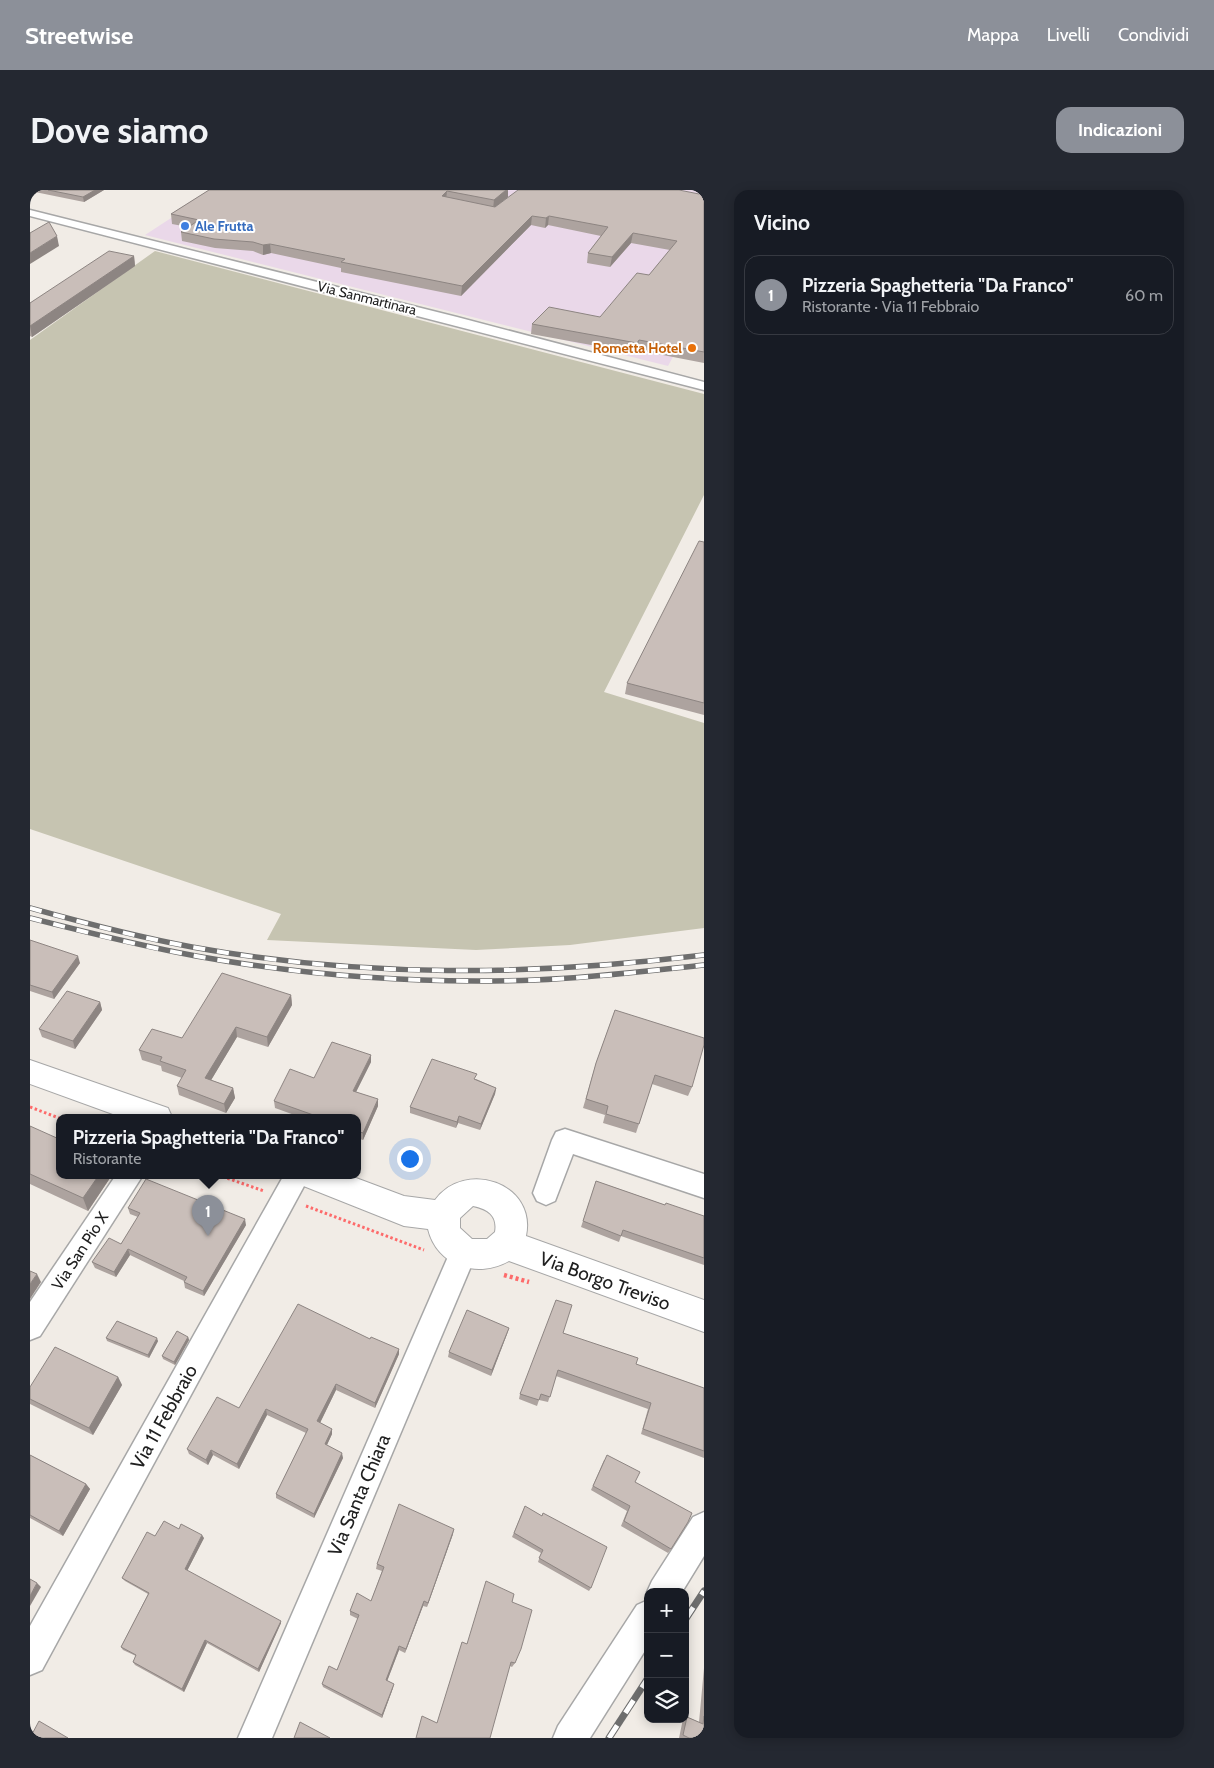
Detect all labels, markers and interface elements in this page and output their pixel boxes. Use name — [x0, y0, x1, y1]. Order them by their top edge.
text: Streetwise — [25, 21, 133, 50]
text: Mappa — [967, 24, 1019, 46]
text: Livelli — [1047, 24, 1090, 46]
text: Condividi — [1118, 24, 1189, 46]
button: Indicazioni — [1056, 107, 1184, 153]
text: Dove siamo — [30, 109, 209, 152]
text: Vicino — [754, 210, 810, 235]
place label: Ale Frutta — [195, 217, 253, 235]
marker: Ale Frutta — [179, 220, 191, 232]
text: Pizzeria Spaghetteria "Da Franco" — [802, 274, 1073, 297]
street label: Via Sanmartinara — [316, 277, 419, 319]
text: 1 — [768, 286, 774, 305]
text: 60 m — [1125, 286, 1163, 305]
text: Ristorante · Via 11 Febbraio — [802, 297, 979, 316]
place label: Rometta Hotel — [593, 339, 682, 357]
marker: Rometta Hotel — [686, 342, 698, 354]
popup — [56, 1114, 361, 1179]
text: Pizzeria Spaghetteria "Da Franco" — [73, 1126, 344, 1149]
your location — [397, 1146, 423, 1172]
text: Ristorante — [73, 1149, 141, 1168]
pin: 1 — [192, 1195, 224, 1236]
street label: Via San Pio X — [48, 1208, 112, 1294]
street label: Via Borgo Treviso — [537, 1247, 673, 1315]
street label: Via 11 Febbraio — [126, 1361, 202, 1473]
street label: Via Santa Chiara — [323, 1430, 395, 1560]
map controls — [644, 1588, 689, 1723]
button: + — [644, 1588, 689, 1633]
button: − — [644, 1633, 689, 1678]
button: layers — [644, 1678, 689, 1723]

